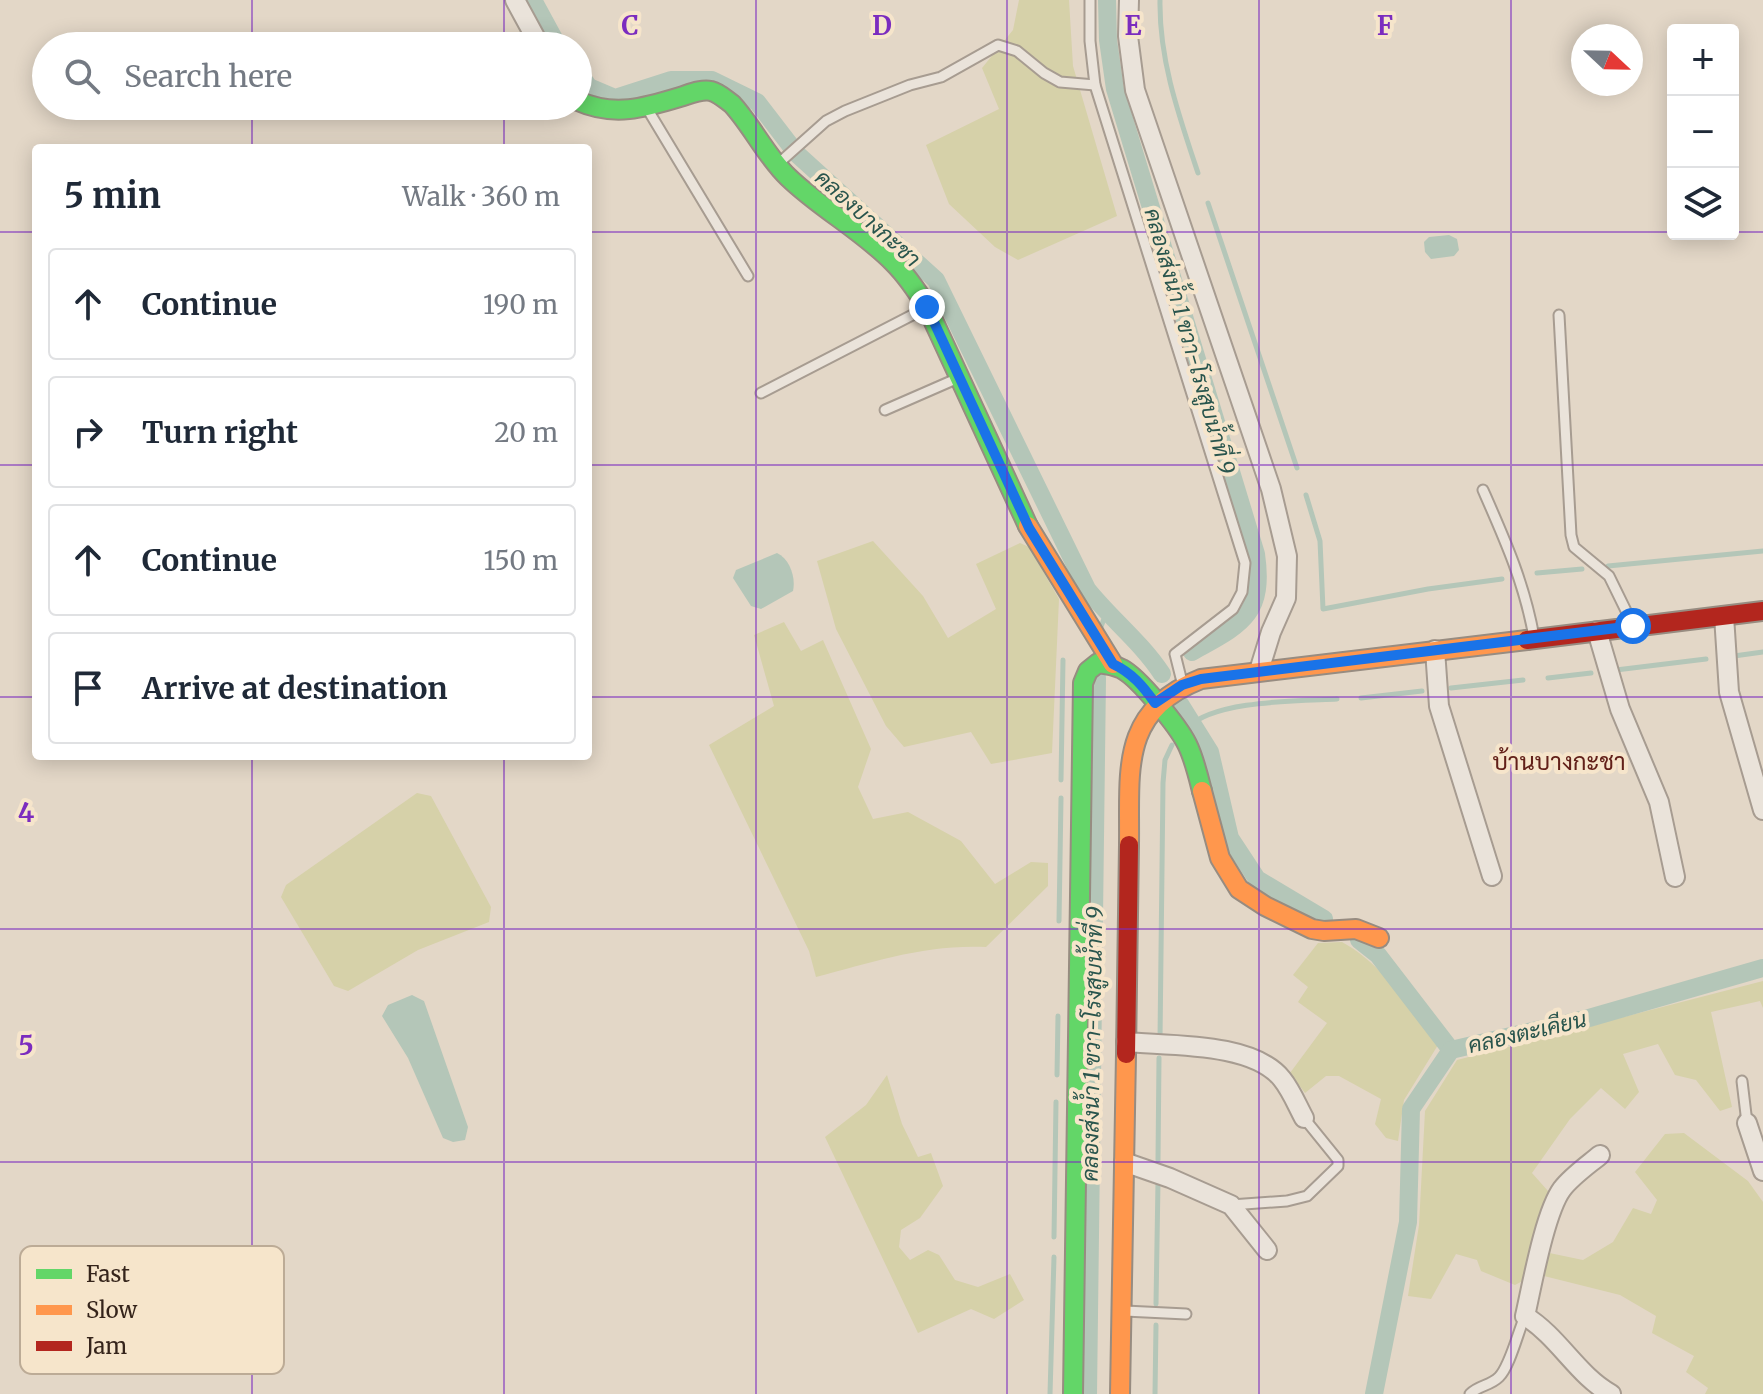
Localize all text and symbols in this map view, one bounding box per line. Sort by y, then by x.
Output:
text: C [621,9,639,42]
text: D [872,9,892,42]
text: E [1125,9,1142,42]
text: F [1377,9,1393,42]
north arrow [1571,24,1643,96]
map controls [1667,24,1739,240]
button: + [1667,24,1739,96]
search box [32,32,592,120]
icon: search [60,54,104,98]
text: Search here [124,57,292,95]
button: − [1667,96,1739,168]
water label: คลองบางกะชา [810,163,926,273]
button: layers [1667,168,1739,240]
text: 5 min [64,175,161,217]
text: Walk · 360 m [402,180,560,213]
water label: คลองส่งน้ำ 1 ขวา-โรงสูบน้ำที่ 9 [1137,203,1246,478]
icon: ahead [66,282,110,326]
text: Continue [142,285,277,323]
text: 190 m [483,288,558,321]
route end [909,289,945,325]
icon: right [66,410,110,454]
text: Turn right [142,413,298,451]
text: 20 m [494,416,558,449]
icon: ahead [66,538,110,582]
text: Continue [142,541,277,579]
text: 150 m [484,544,558,577]
route start [1615,608,1651,644]
icon: arrive [66,666,110,710]
text: Arrive at destination [142,669,448,707]
district label: บ้านบางกะชา [1492,746,1626,777]
text: 4 [18,796,35,829]
water label: คลองส่งน้ำ 1 ขวา-โรงสูบน้ำที่ 9 [1071,906,1110,1182]
water label: คลองตะเคียน [1465,1005,1589,1059]
text: 5 [18,1029,34,1062]
legend [20,1246,284,1374]
text: Fast [86,1260,130,1288]
text: Slow [86,1296,137,1324]
text: Jam [85,1332,127,1360]

